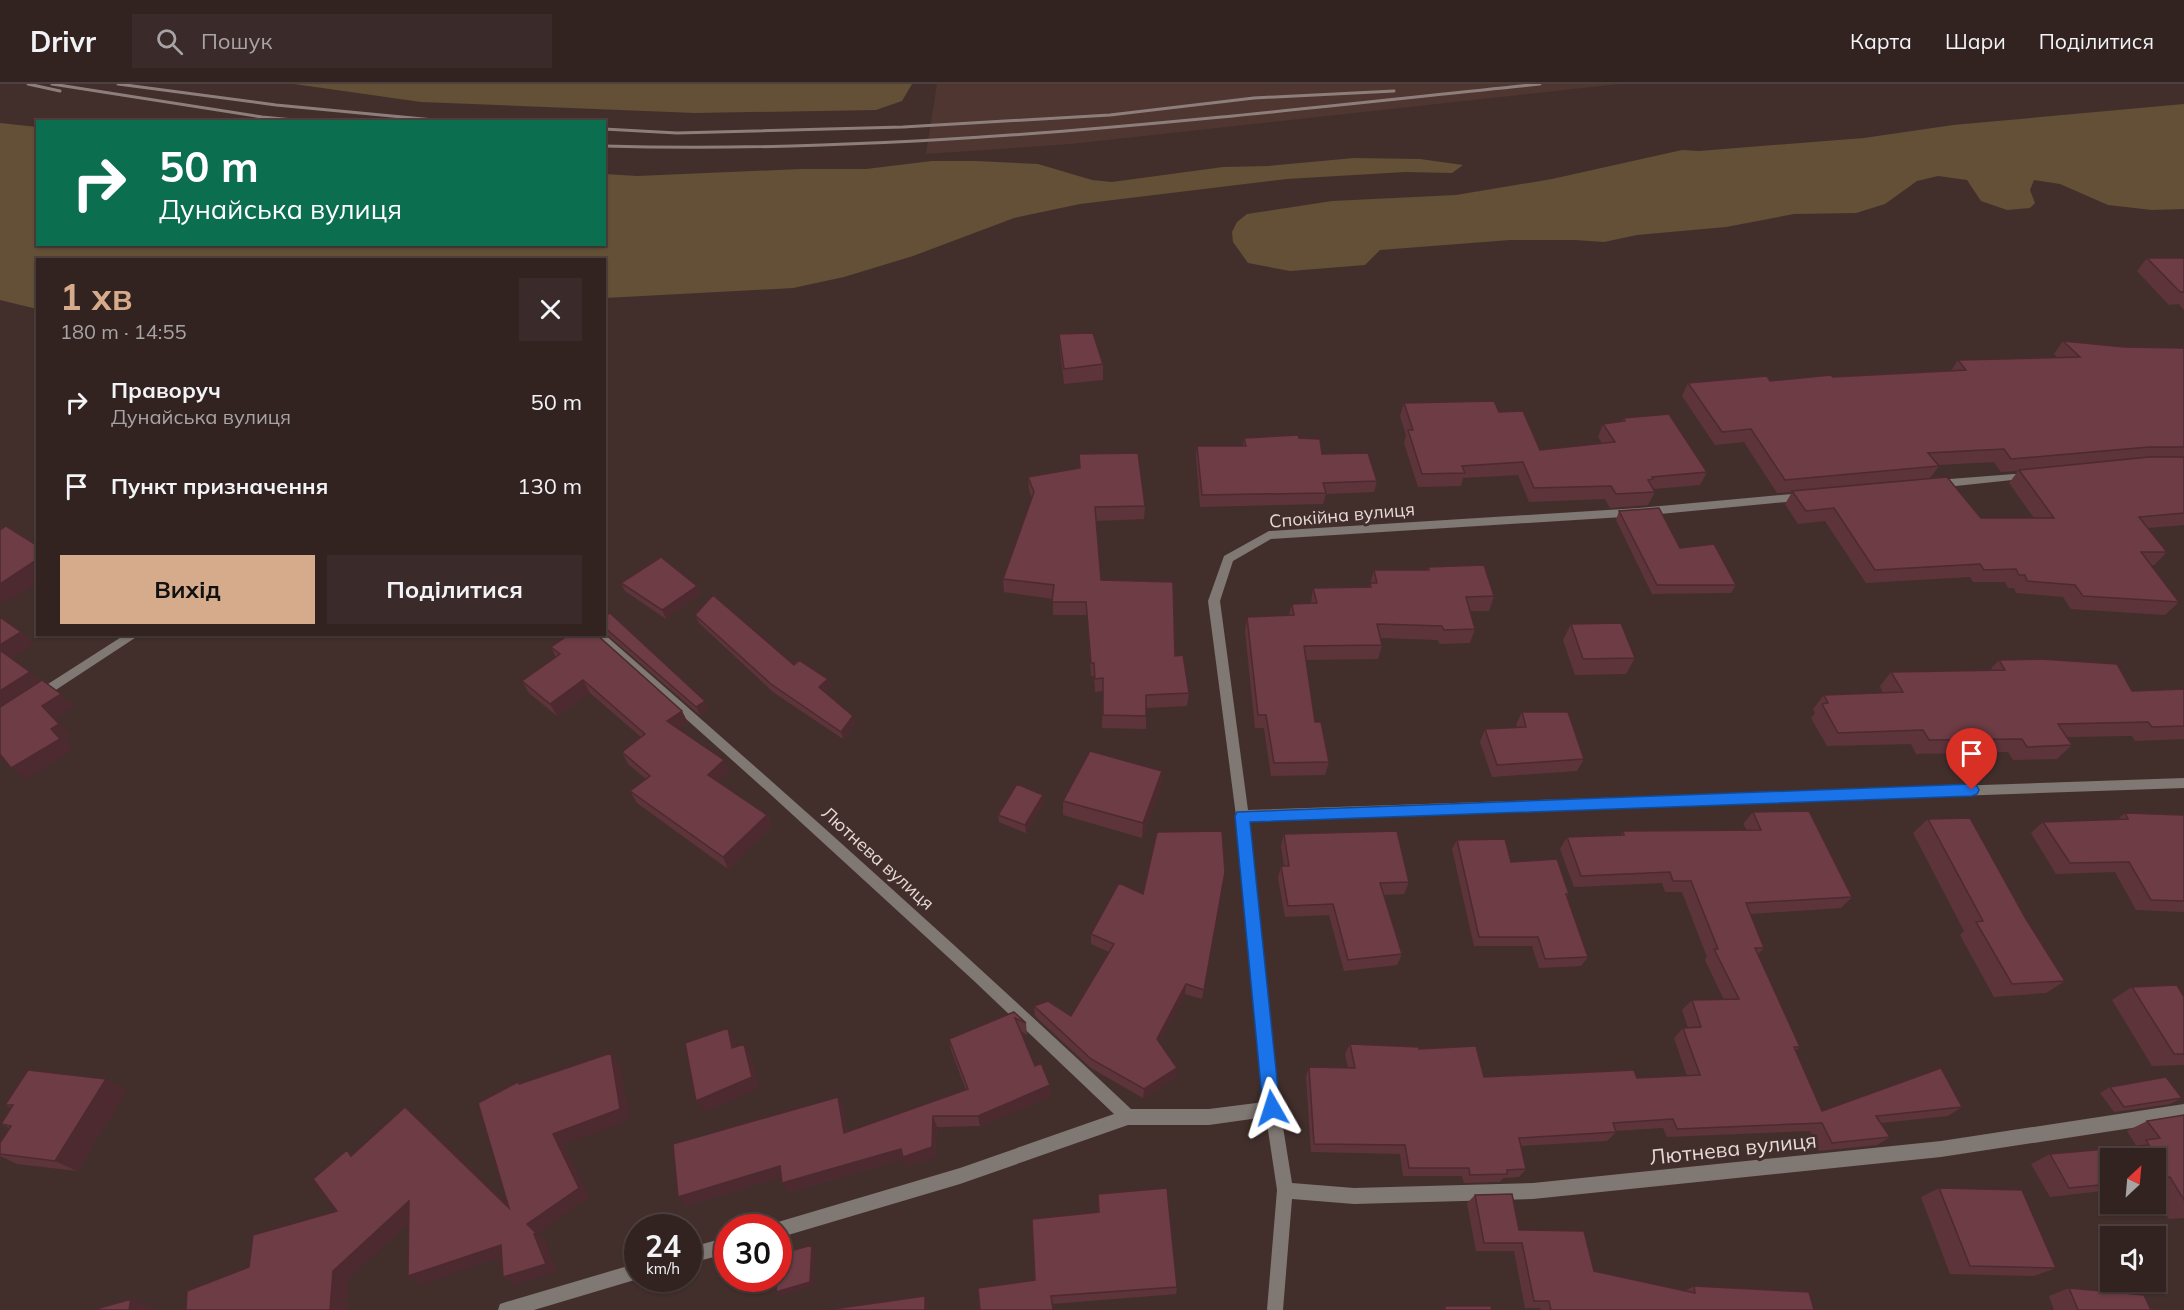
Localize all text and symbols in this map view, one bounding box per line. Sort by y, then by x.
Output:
search box [132,14,552,68]
text: Drivr [30,24,96,59]
icon: search [153,25,186,58]
text: Пошук [201,27,272,55]
text: Карта [1850,28,1912,54]
text: Шари [1945,28,2006,54]
text: Поділитися [2039,28,2154,54]
text: 50 m [159,140,259,193]
icon: right [60,144,138,222]
text: Дунайська вулиця [159,192,402,226]
text: 1 хв [60,274,133,319]
button: close [519,278,582,341]
text: 180 m · 14:55 [60,319,186,344]
text: Праворуч [111,376,221,404]
icon: right [60,386,93,419]
text: 50 m [531,388,582,416]
text: Дунайська вулиця [111,404,291,429]
icon: arrive [60,470,93,503]
text: Пункт призначення [111,472,328,500]
text: 130 m [517,472,582,500]
street label: Спокійна вулиця [1268,497,1416,533]
button: Вихід [60,555,315,624]
button: Поділитися [327,555,582,624]
pin [1946,728,1997,790]
icon: arrive [1955,737,1988,770]
street label: Лютнева вулиця [817,801,939,915]
position arrow [1240,1076,1304,1140]
street label: Лютнева вулиця [1648,1126,1818,1170]
north arrow [2100,1148,2166,1214]
map controls [2100,1148,2166,1292]
speed limit sign: 30 [714,1214,792,1292]
button: sound [2100,1226,2166,1292]
text: 24 [645,1227,681,1265]
text: km/h [646,1259,680,1278]

